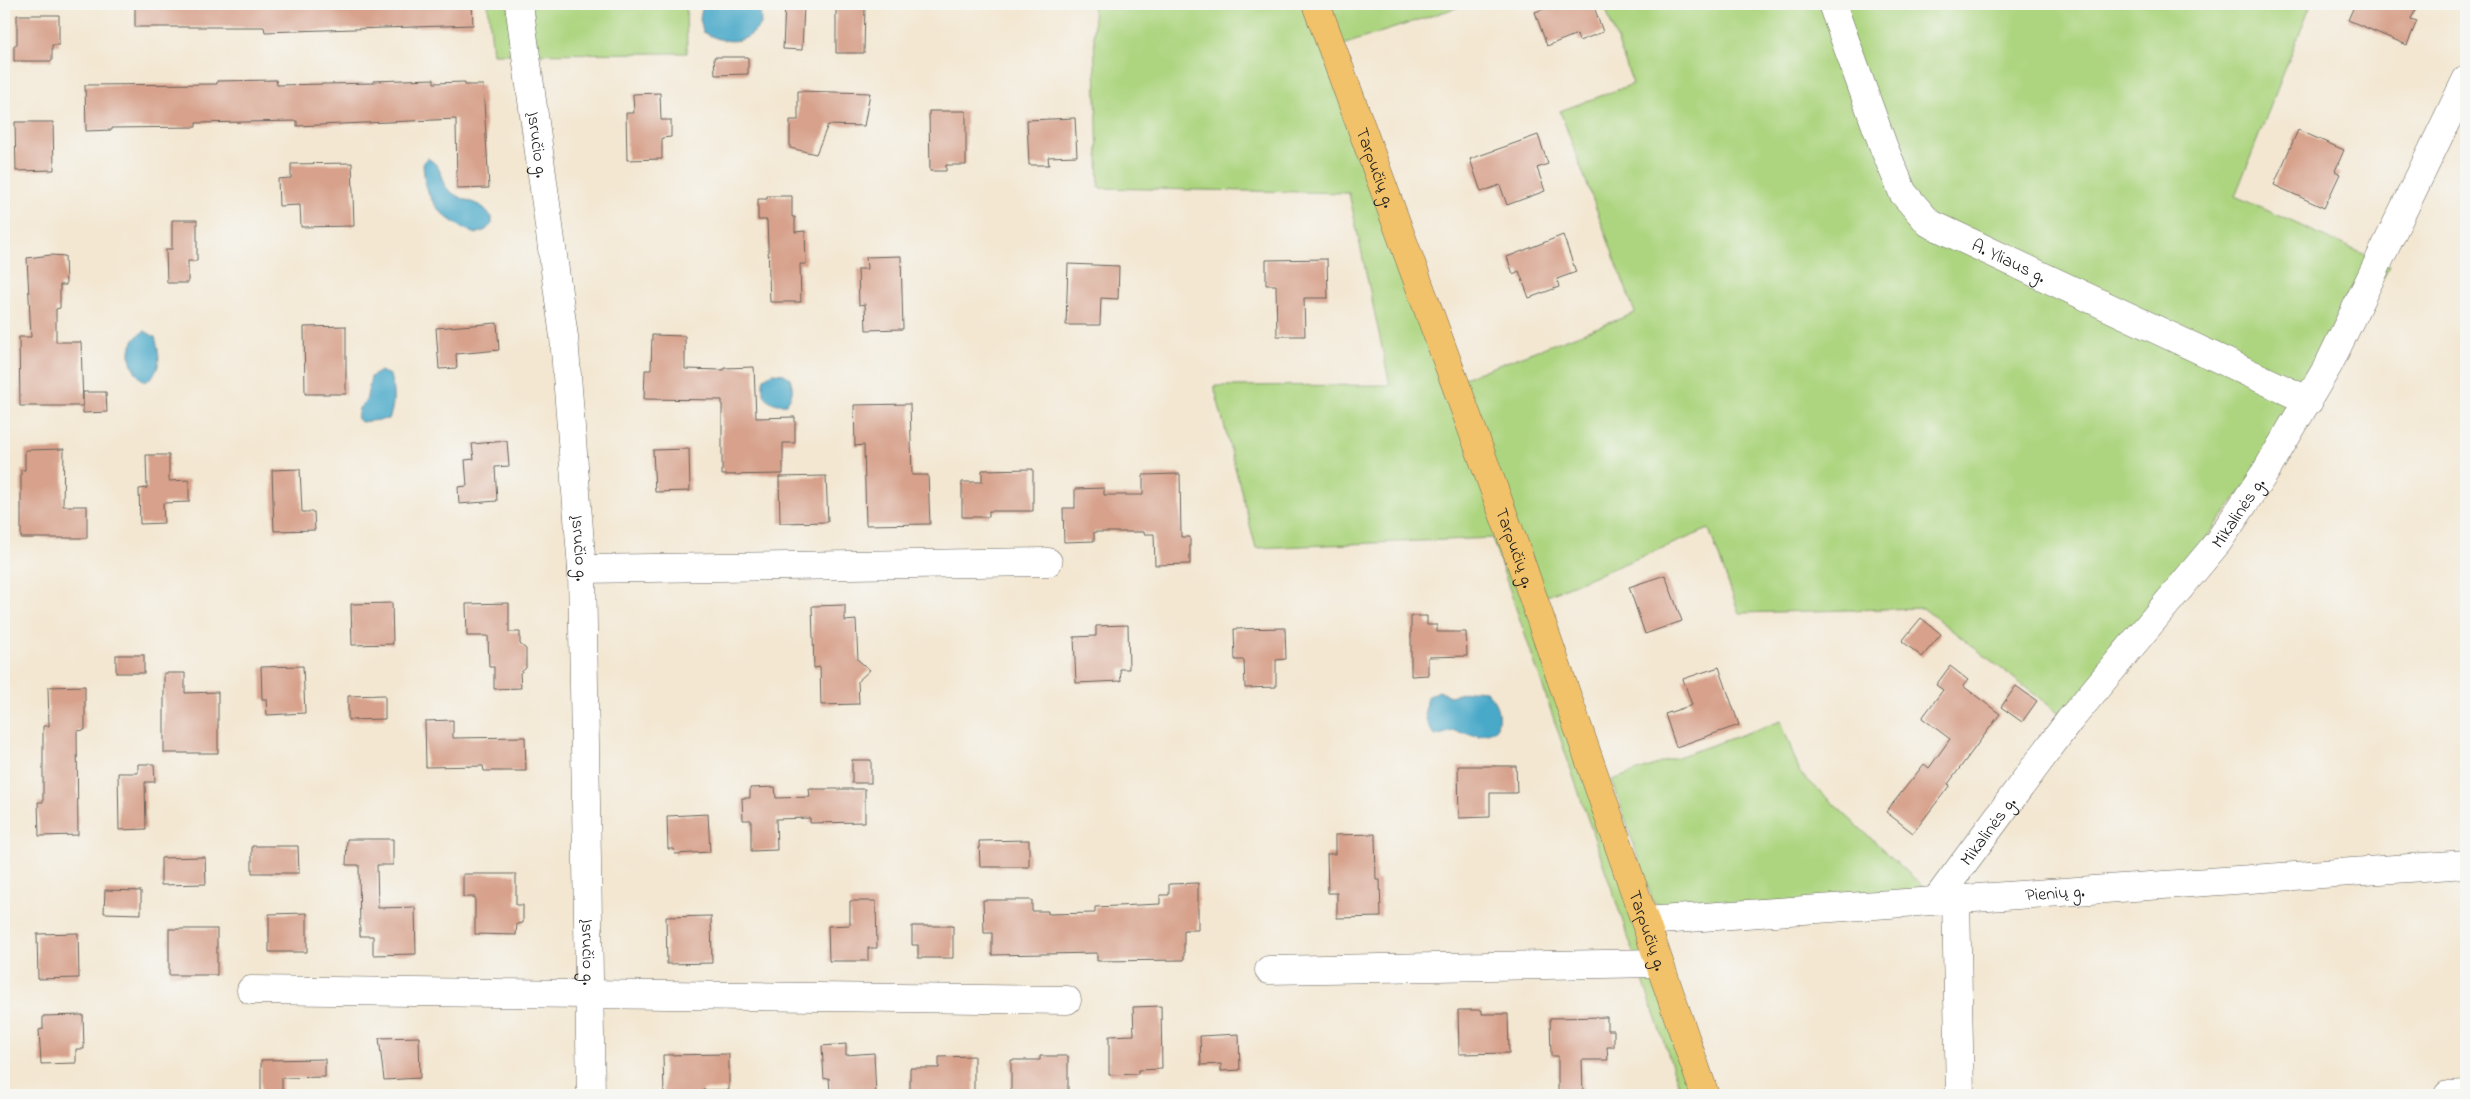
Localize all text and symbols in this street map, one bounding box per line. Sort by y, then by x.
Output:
street label: Įsručio g. [519,110,553,180]
street label: Tarpučių g. [1347,124,1401,212]
street label: A. Yliaus g. [1967,234,2050,291]
street label: Mikalinės g. [2206,473,2273,554]
street label: Tarpučių g. [1487,505,1540,592]
street label: Įsručio g. [563,515,593,582]
street label: Mikalinės g. [1955,792,2024,872]
street label: Pienių g. [2025,879,2086,910]
street label: Tarpučių g. [1620,887,1672,975]
street label: Įsručio g. [573,919,600,986]

